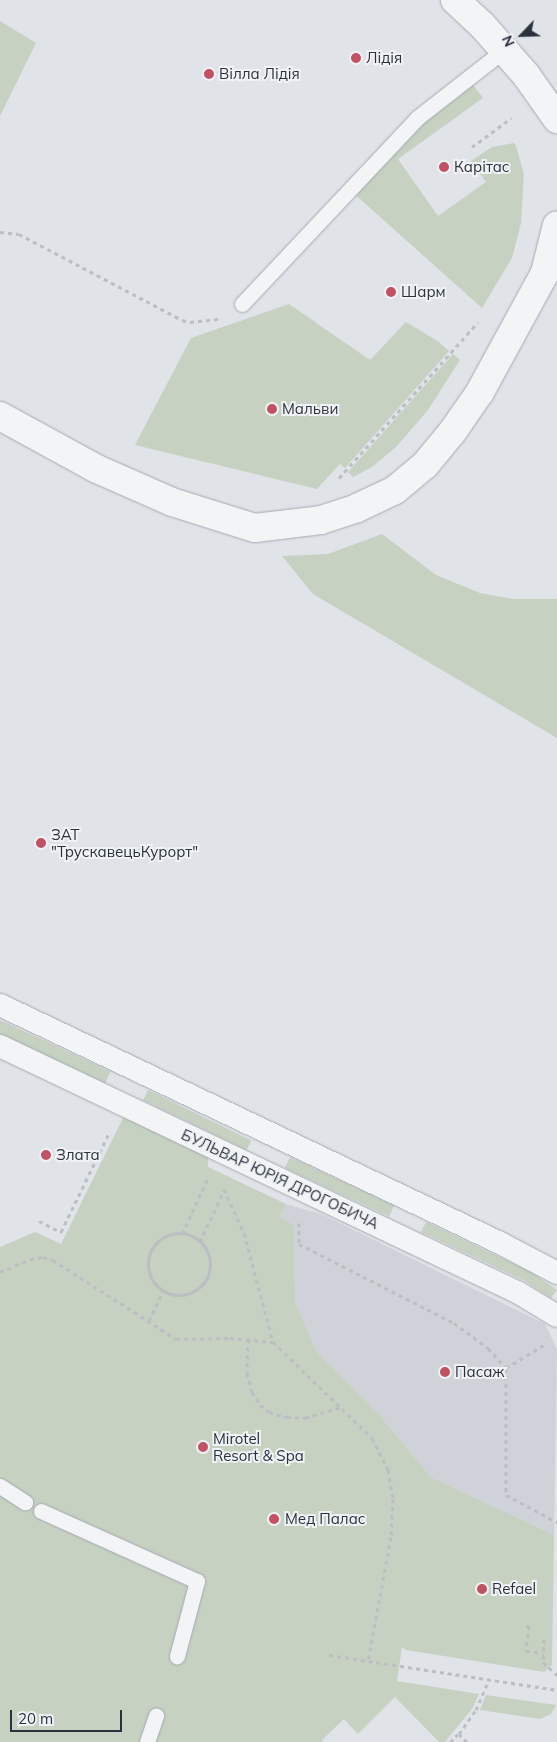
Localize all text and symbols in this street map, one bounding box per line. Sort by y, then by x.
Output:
north arrow [497,10,547,60]
text: N [498,33,519,50]
place label: Лідія [366,49,402,67]
marker: Лідія [350,52,362,64]
place label: Вілла Лідія [219,65,300,83]
marker: Вілла Лідія [203,68,215,80]
place label: Карітас [454,158,509,176]
marker: Карітас [438,161,450,173]
place label: Шарм [401,283,446,301]
marker: Шарм [385,286,397,298]
place label: Мальви [282,400,338,418]
marker: Мальви [266,403,278,415]
place label: ЗАТ "ТрускавецьКурорт" [51,825,198,860]
marker: ЗАТ "ТрускавецьКурорт" [35,837,47,849]
street label: БУЛЬВАР ЮРІЯ ДРОГОБИЧА [178,1125,382,1233]
place label: Злата [56,1146,100,1164]
marker: Злата [40,1149,52,1161]
place label: Пасаж [455,1363,504,1381]
marker: Пасаж [439,1366,451,1378]
place label: Mirotel Resort & Spa [213,1429,304,1464]
marker: Mirotel Resort & Spa [197,1441,209,1453]
place label: Мед Палас [285,1510,365,1528]
marker: Мед Палас [267,1512,281,1526]
place label: Refael [492,1580,536,1598]
marker: Refael [476,1583,488,1595]
scale bar [12,1700,125,1732]
text: 20 m [18,1709,53,1728]

